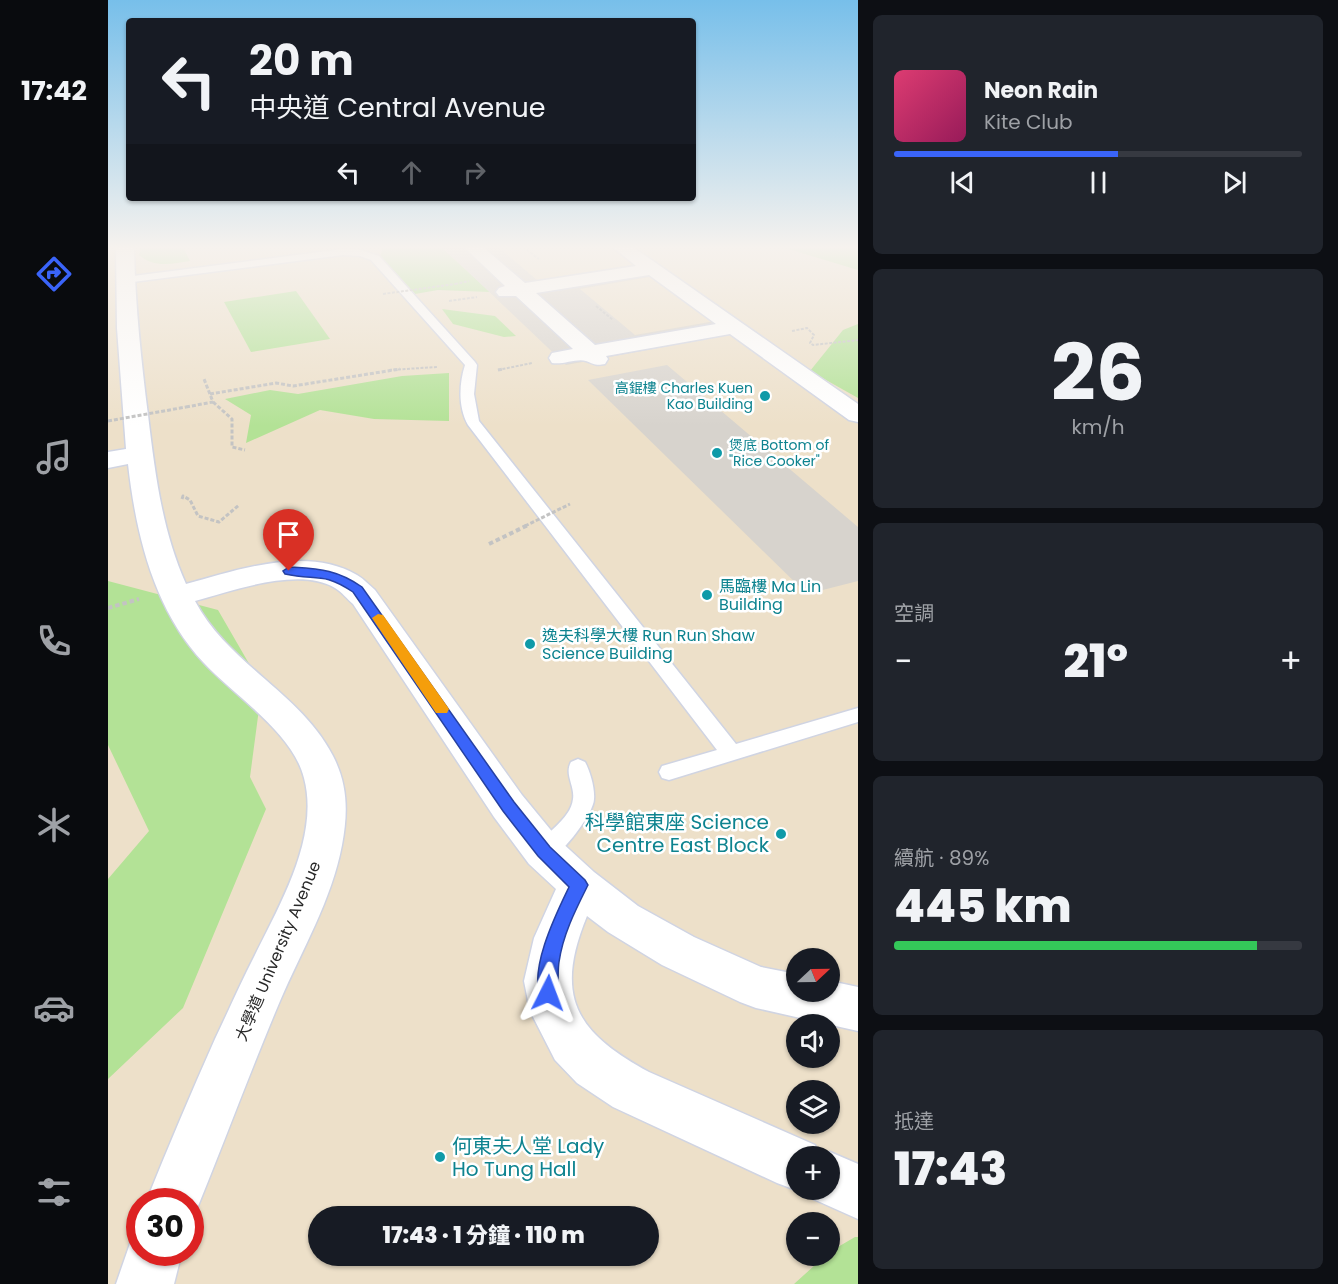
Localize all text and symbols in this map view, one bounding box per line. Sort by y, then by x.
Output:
text: 20 m [249,31,354,90]
icon: left [150,42,228,120]
text: 17:42 [21,72,87,109]
text: Neon Rain [984,75,1098,106]
text: 中央道 Central Avenue [249,89,545,126]
text: Kite Club [984,108,1073,136]
icon: left [332,156,365,189]
icon: ahead [395,156,428,189]
icon: right [458,156,491,189]
icon: previous [946,166,979,199]
icon: pause [1082,166,1115,199]
icon: next [1218,166,1251,199]
icon: directions [33,253,75,295]
text: 26 [1051,318,1145,427]
place label: 高錕樓 Charles Kuen Kao Building [615,378,753,414]
marker: 高錕樓 Charles Kuen Kao Building [758,389,772,403]
text: km/h [1071,413,1125,441]
place label: 煲底 Bottom of "Rice Cooker" [729,435,830,471]
icon: music [33,436,75,478]
marker: 煲底 Bottom of "Rice Cooker" [710,446,724,460]
pin [263,509,314,571]
icon: arrive [272,518,305,551]
place label: 馬臨樓 Ma Lin Building [719,575,821,616]
marker: 馬臨樓 Ma Lin Building [700,588,714,602]
text: 空調 [894,599,934,627]
icon: phone [33,620,75,662]
place label: 逸夫科學大樓 Run Run Shaw Science Building [542,624,755,665]
text: 21° [1064,630,1128,693]
marker: 逸夫科學大樓 Run Run Shaw Science Building [523,637,537,651]
text: − [894,638,912,685]
text: + [1279,638,1302,685]
icon: climate [33,804,75,846]
place label: 科學館東座 Science Centre East Block [585,808,770,859]
marker: 科學館東座 Science Centre East Block [774,827,788,841]
text: 續航 · 89% [894,844,989,872]
street label: 大學道 University Avenue [230,857,326,1045]
text: 445 km [894,875,1071,938]
north arrow [786,948,840,1002]
map controls [786,948,840,1266]
position arrow [516,961,580,1025]
icon: car [33,987,75,1029]
button: sound [786,1014,840,1068]
button: layers [786,1080,840,1134]
text: 抵達 [894,1107,934,1135]
place label: 何東夫人堂 Lady Ho Tung Hall [452,1132,604,1183]
text: 17:43 [894,1138,1007,1201]
button: + [786,1146,840,1200]
marker: 何東夫人堂 Lady Ho Tung Hall [433,1150,447,1164]
icon: filters [33,1171,75,1213]
speed limit sign: 30 [126,1188,204,1266]
button: − [786,1212,840,1266]
text: 17:43 · 1 分鐘 · 110 m [382,1220,585,1251]

